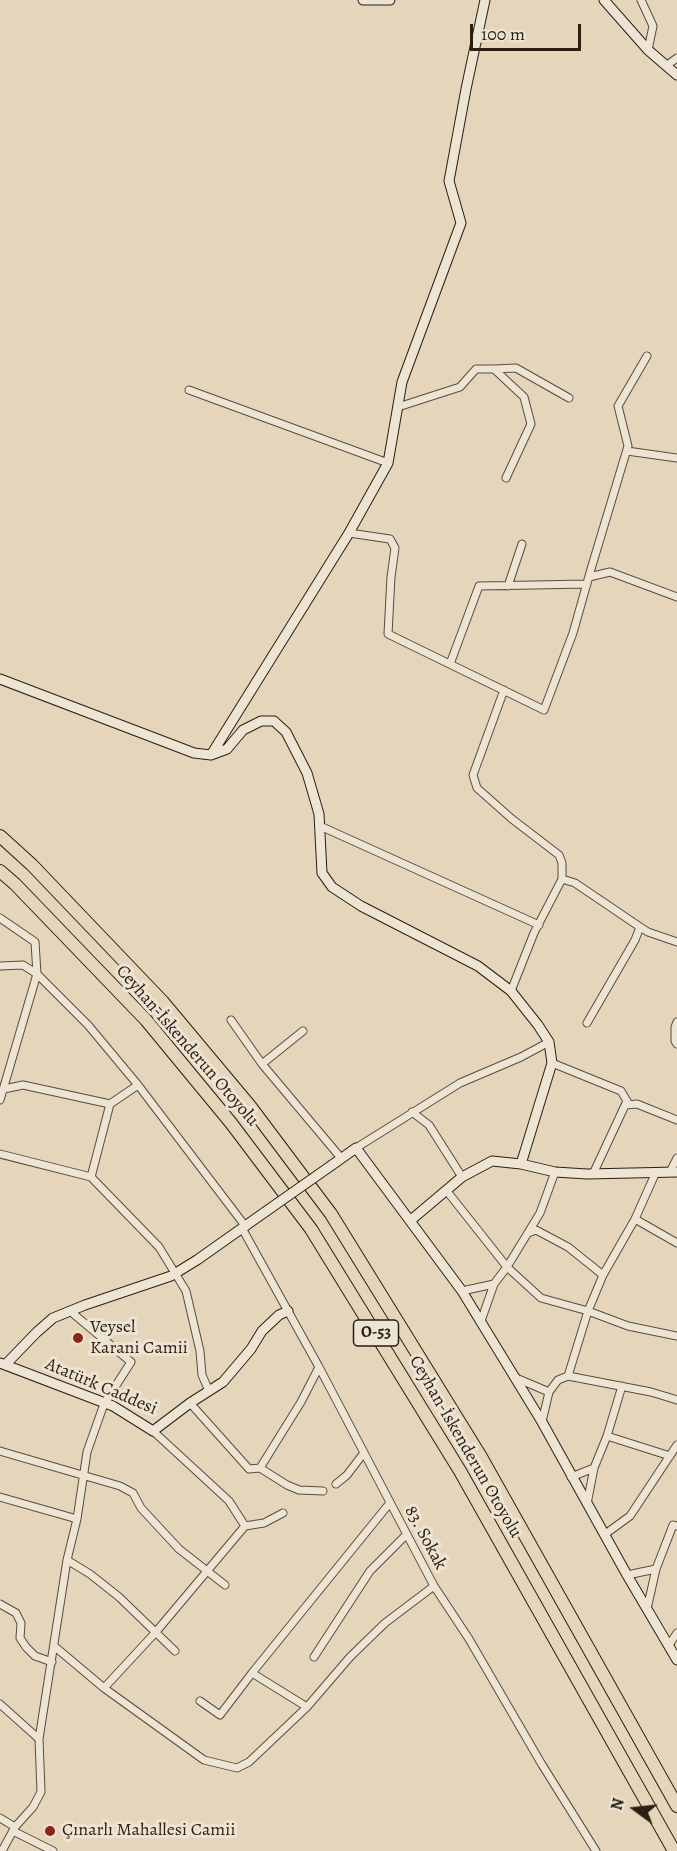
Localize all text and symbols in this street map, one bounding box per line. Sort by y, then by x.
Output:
scale bar [473,12,584,50]
text: 100 m [481,22,525,46]
street label: Ceyhan-İskenderun Otoyolu [111,961,263,1131]
place label: Veysel Karani Camii [90,1317,188,1360]
road number: O-53 [354,1320,398,1346]
marker: Veysel Karani Camii [71,1331,85,1345]
street label: Ceyhan-İskenderun Otoyolu [404,1352,526,1542]
street label: Atatürk Caddesi [42,1354,160,1420]
street label: 83. Sokak [399,1502,451,1574]
north arrow [605,1779,665,1839]
text: N [605,1796,630,1813]
place label: Çınarlı Mahallesi Camii [62,1820,235,1842]
marker: Çınarlı Mahallesi Camii [43,1824,57,1838]

